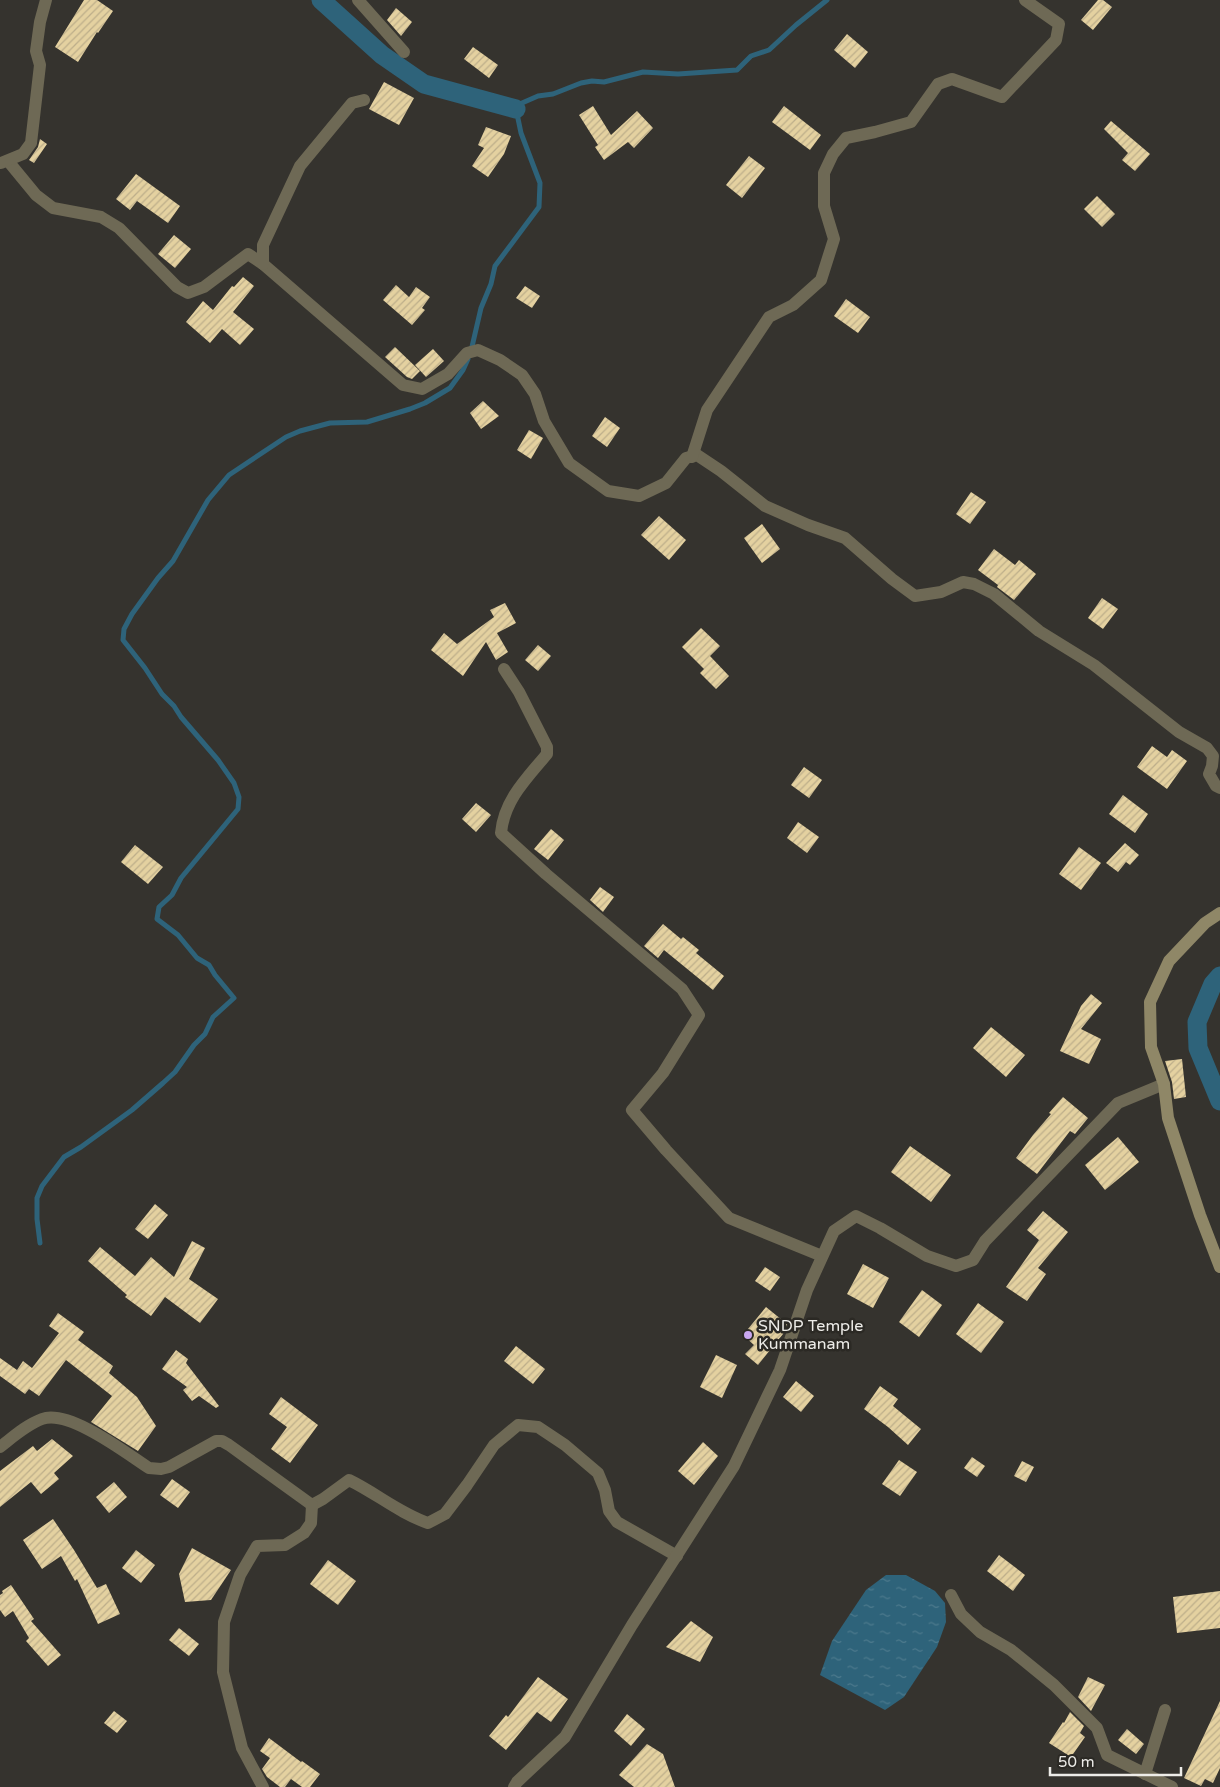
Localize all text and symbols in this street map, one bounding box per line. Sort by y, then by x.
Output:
place label: SNDP Temple Kummanam [758,1316,863,1354]
marker: SNDP Temple Kummanam [742,1329,754,1341]
scale bar [1050,1744,1181,1776]
text: 50 m [1058,1753,1095,1771]

